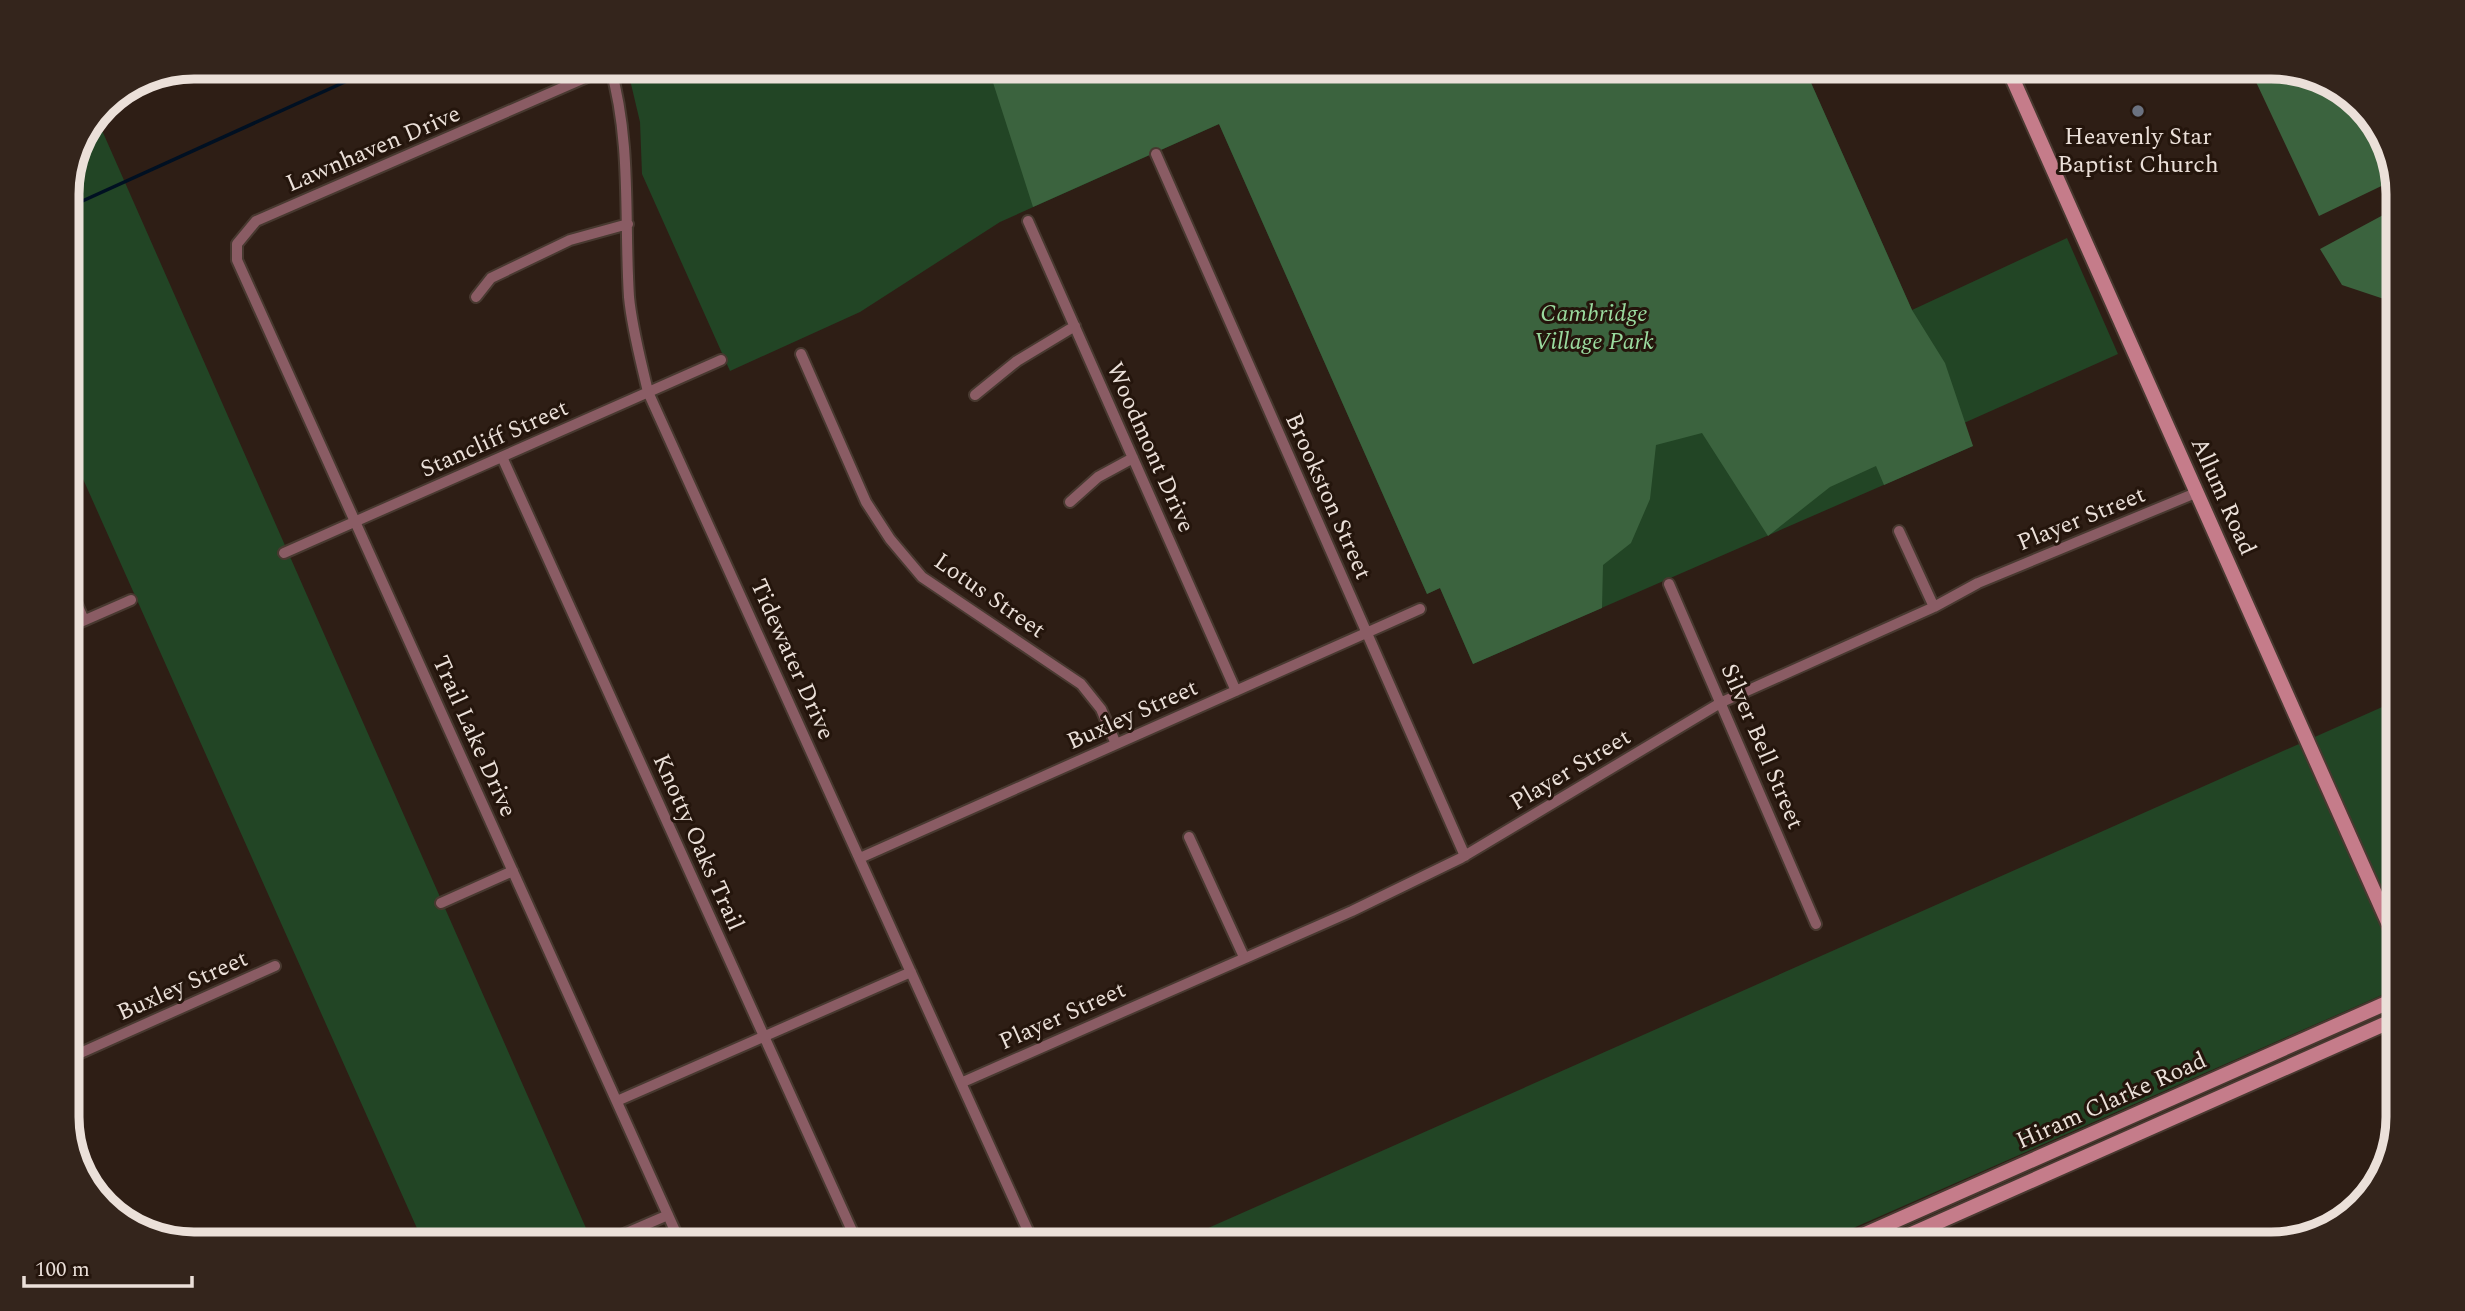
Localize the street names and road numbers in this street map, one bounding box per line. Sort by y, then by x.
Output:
street label: Lawnhaven Drive [281,96,466,202]
street label: Woodmont Drive [1096,356,1204,539]
street label: Stancliff Street [415,390,574,488]
street label: Brookston Street [1275,407,1381,585]
street label: Allum Road [2181,431,2265,561]
street label: Player Street [2012,477,2151,561]
street label: Lotus Street [926,544,1053,648]
street label: Tidewater Drive [740,573,844,746]
street label: Trail Lake Drive [422,650,526,823]
street label: Silver Bell Street [1711,658,1813,835]
street label: Buxley Street [1061,670,1204,760]
street label: Player Street [1503,720,1638,820]
street label: Knotty Oaks Trail [643,748,753,937]
street label: Buxley Street [111,941,254,1031]
street label: Player Street [993,972,1132,1060]
street label: Hiram Clarke Road [2010,1043,2213,1159]

